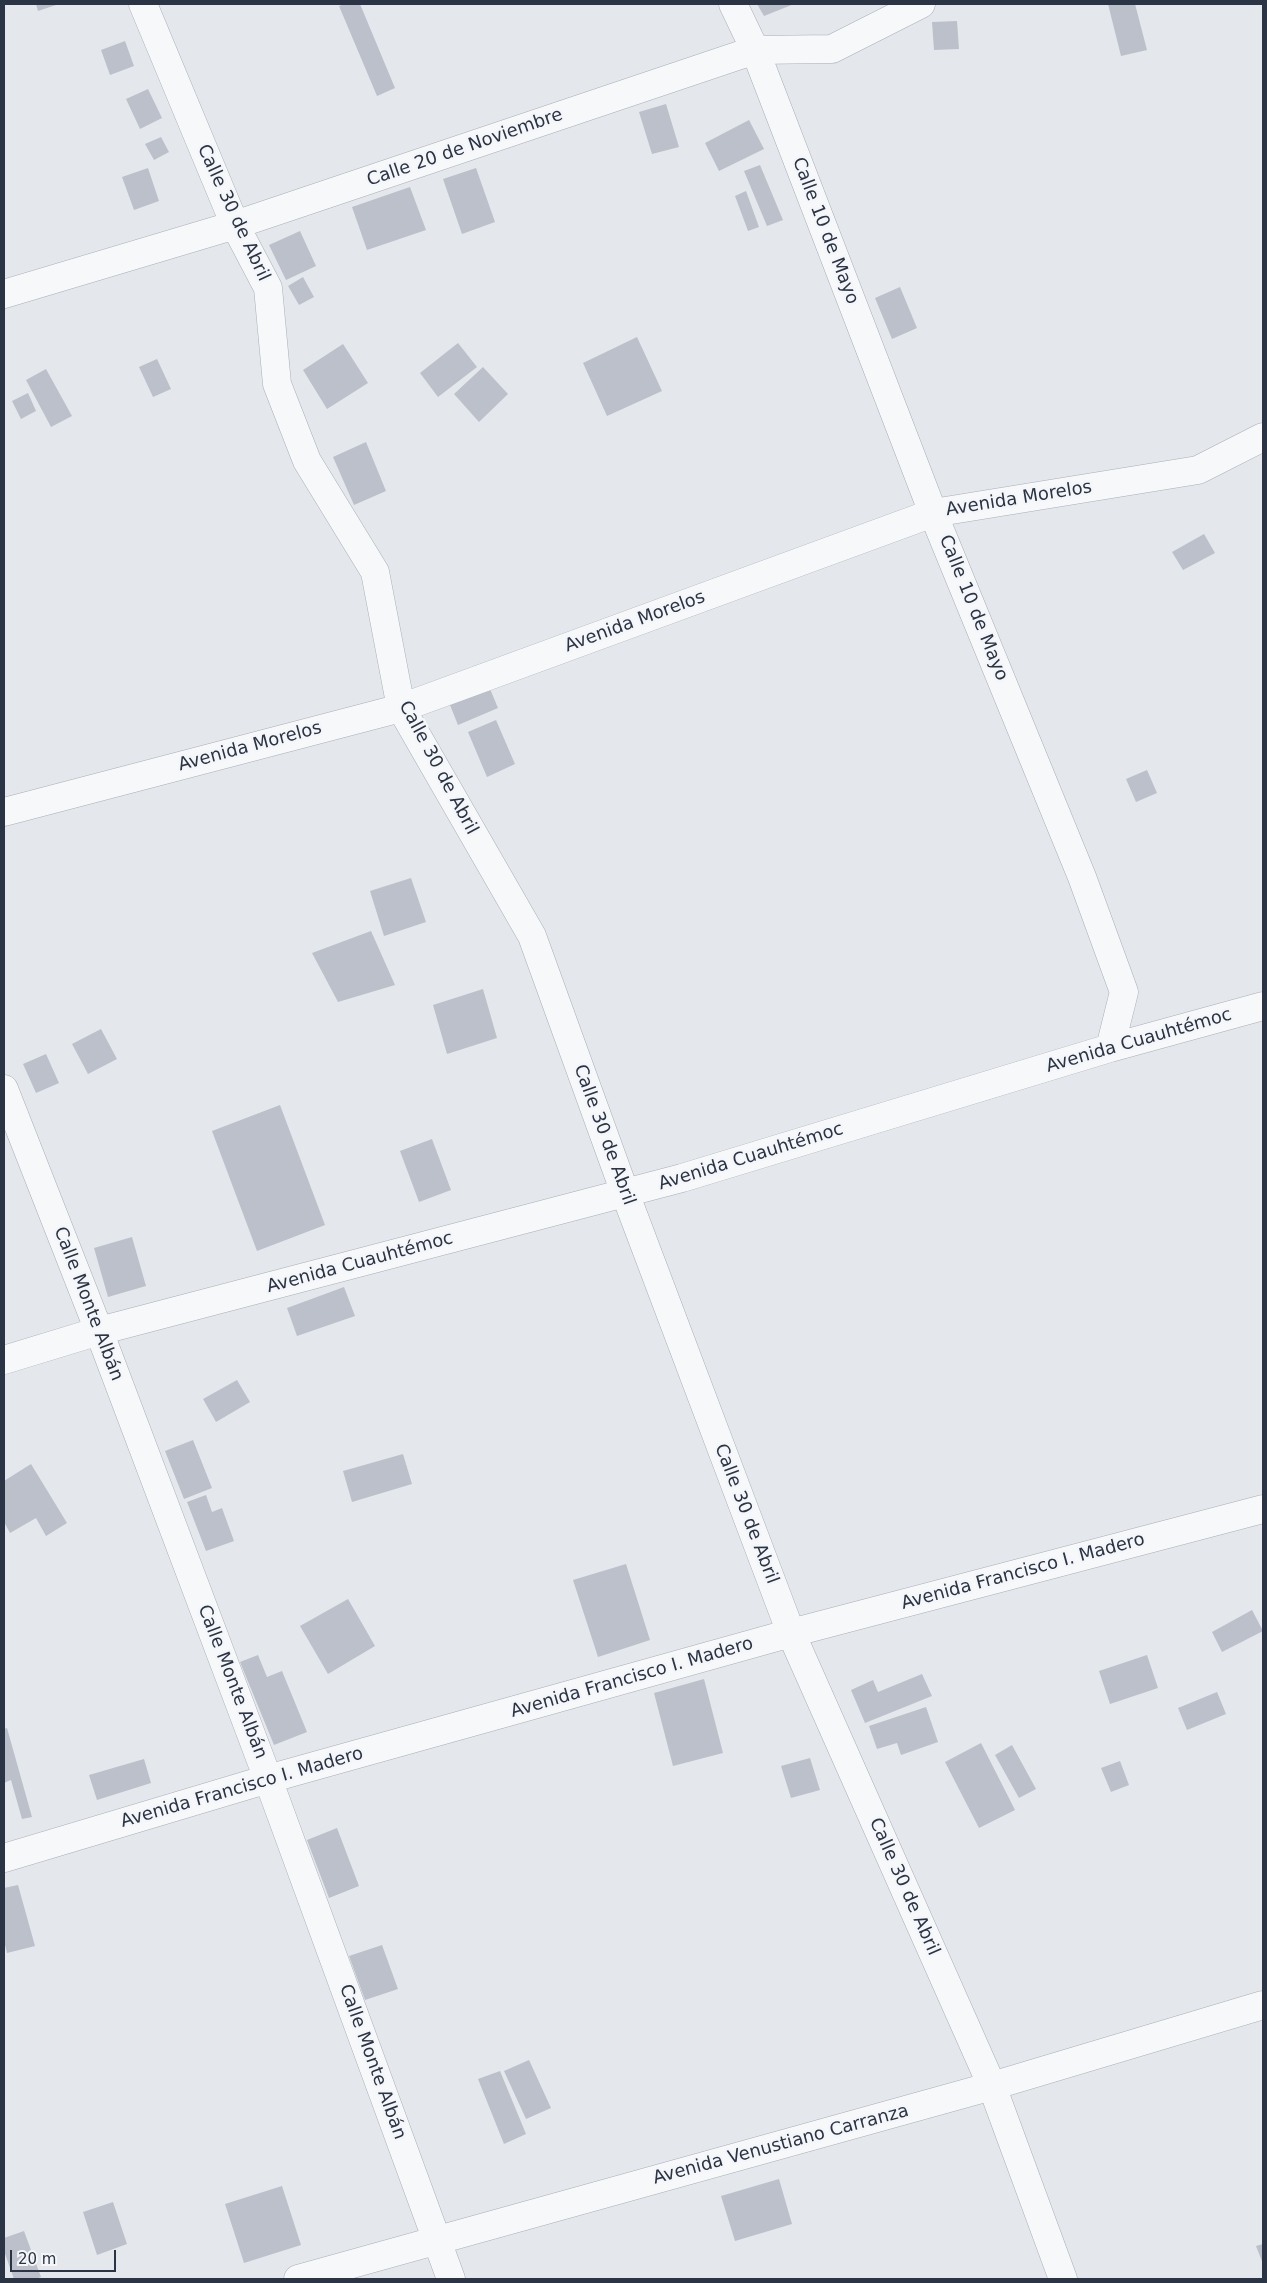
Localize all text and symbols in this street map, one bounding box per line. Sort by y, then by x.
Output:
street label: Calle 20 de Noviembre [364,104,566,192]
street label: Calle 30 de Abril [192,141,274,285]
street label: Calle 10 de Mayo [787,155,863,307]
street label: Avenida Morelos [944,477,1094,521]
street label: Calle 10 de Mayo [934,532,1012,684]
street label: Avenida Morelos [562,587,708,657]
street label: Calle 30 de Abril [394,697,482,839]
street label: Avenida Morelos [176,717,324,777]
street label: Avenida Cuauhtémoc [1044,1004,1234,1078]
street label: Calle 30 de Abril [568,1062,640,1208]
street label: Avenida Cuauhtémoc [656,1119,846,1195]
street label: Calle Monte Albán [49,1224,127,1384]
street label: Avenida Cuauhtémoc [264,1228,456,1298]
street label: Calle 30 de Abril [709,1441,783,1587]
street label: Avenida Francisco I. Madero [899,1529,1147,1615]
street label: Calle Monte Albán [193,1602,271,1762]
street label: Avenida Francisco I. Madero [508,1633,756,1723]
street label: Avenida Francisco I. Madero [118,1743,366,1833]
street label: Calle 30 de Abril [864,1815,944,1959]
street label: Calle Monte Albán [334,1982,410,2142]
street label: Avenida Venustiano Carranza [651,2100,911,2190]
scale bar [12,2240,119,2272]
text: 20 m [18,2250,56,2268]

